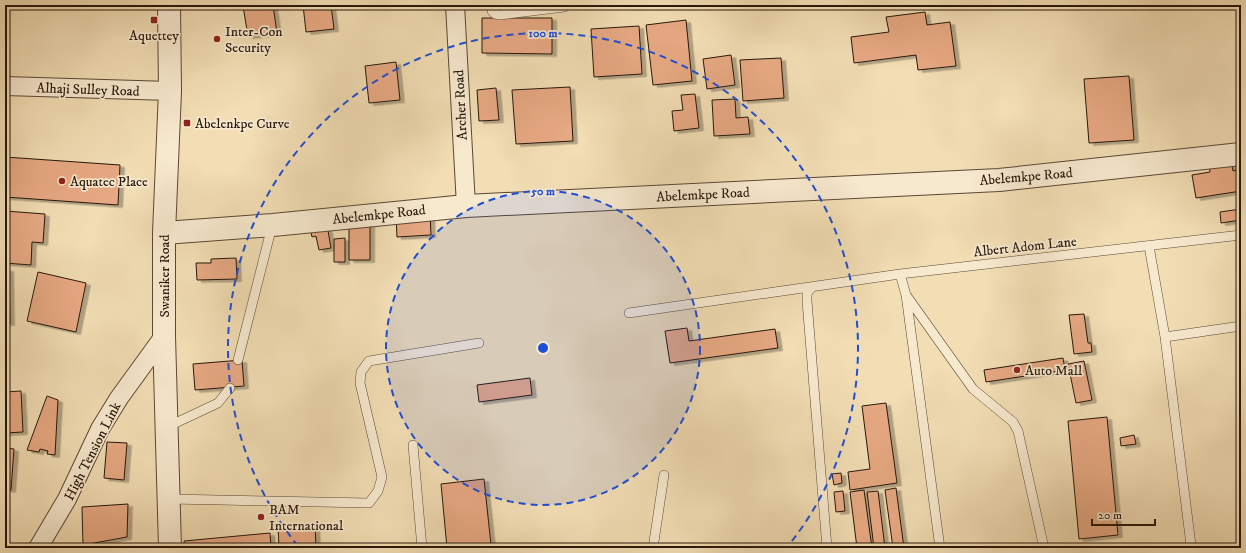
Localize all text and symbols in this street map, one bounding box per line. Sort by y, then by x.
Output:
marker: Aquettey [149,15,159,25]
place label: Inter-Con Security [225,23,283,57]
text: 100 m [529,26,557,41]
place label: Aquettey [129,27,179,45]
marker: Inter-Con Security [212,34,222,44]
street label: Archer Road [450,69,472,141]
street label: Alhaji Sulley Road [36,79,140,101]
place label: Abelenkpe Curve [195,115,290,133]
marker: Abelenkpe Curve [182,118,192,128]
street label: Abelemkpe Road [979,164,1073,190]
place label: Aquatec Place [70,173,148,191]
marker: Aquatec Place [57,176,67,186]
text: 50 m [530,184,555,199]
street label: Abelemkpe Road [656,184,750,206]
street label: Abelemkpe Road [332,201,427,229]
street label: Albert Adom Lane [973,233,1078,261]
street label: Swaniker Road [156,235,174,317]
centre of rings [536,341,550,355]
place label: Auto Mall [1025,362,1083,380]
marker: Auto Mall [1012,365,1022,375]
street label: High Tension Link [60,399,125,504]
place label: BAM International [269,501,344,535]
scale bar [1092,501,1155,527]
text: 20 m [1098,508,1122,523]
marker: BAM International [256,512,266,522]

